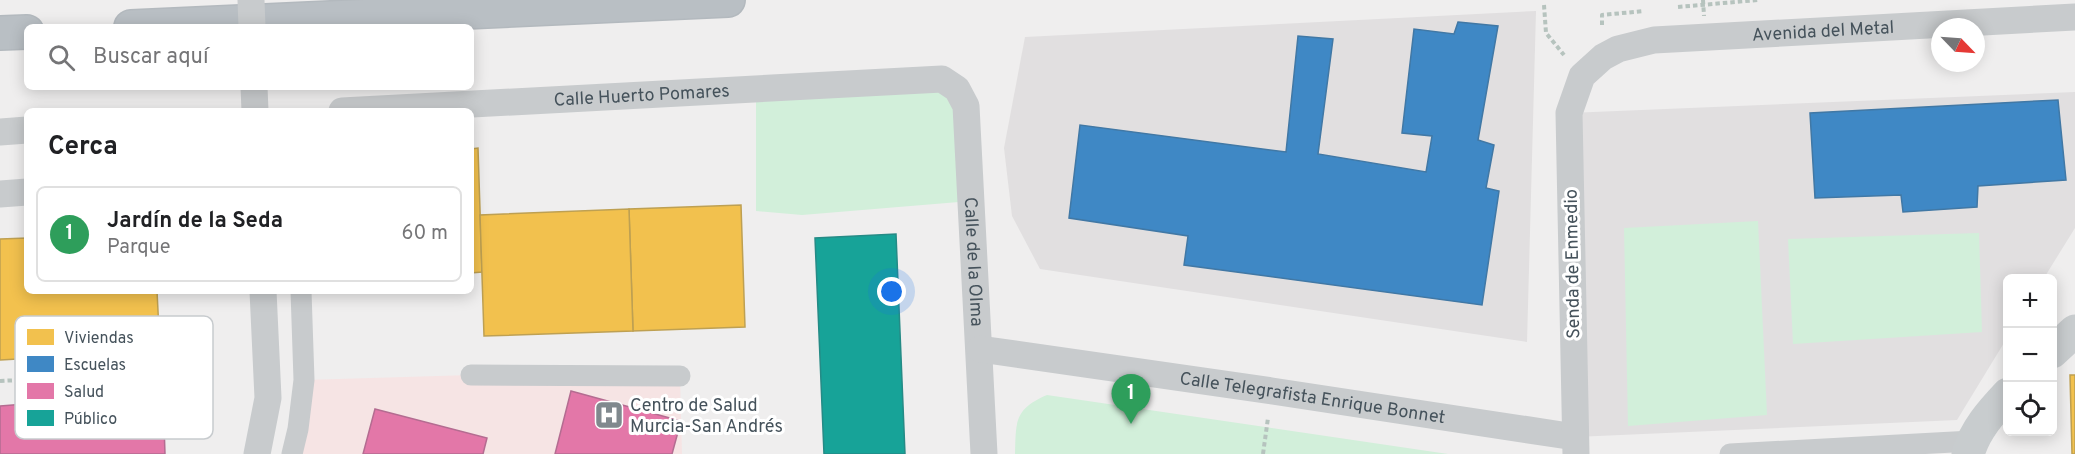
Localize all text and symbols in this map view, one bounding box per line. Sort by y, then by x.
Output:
street label: Avenida del Metal [1751,17,1895,48]
north arrow [1931,18,1985,72]
search box [24,24,474,90]
icon: search [45,41,78,74]
text: Buscar aquí [93,44,209,71]
street label: Calle Huerto Pomares [553,80,730,113]
text: Cerca [48,131,118,164]
street label: Senda de Enmedio [1561,189,1586,339]
street label: Calle de la Olma [958,196,987,327]
text: Jardín de la Seda [107,208,283,235]
text: 1 [66,221,74,247]
text: 60 m [402,221,448,247]
text: Parque [107,235,170,261]
map controls [2003,274,2057,436]
button: + [2003,274,2057,328]
your location [877,277,906,306]
legend [15,316,213,439]
button: − [2003,328,2057,382]
text: Viviendas [64,329,134,349]
text: Escuelas [64,356,126,376]
street label: Calle Telegrafista Enrique Bonnet [1178,368,1447,430]
pin: 1 [1112,374,1150,424]
button: locate [2003,382,2057,436]
text: Salud [64,383,104,403]
place label: Centro de Salud Murcia-San Andrés [630,395,783,439]
hospital icon: Centro de Salud Murcia-San Andrés [593,399,625,431]
text: Público [64,410,117,430]

